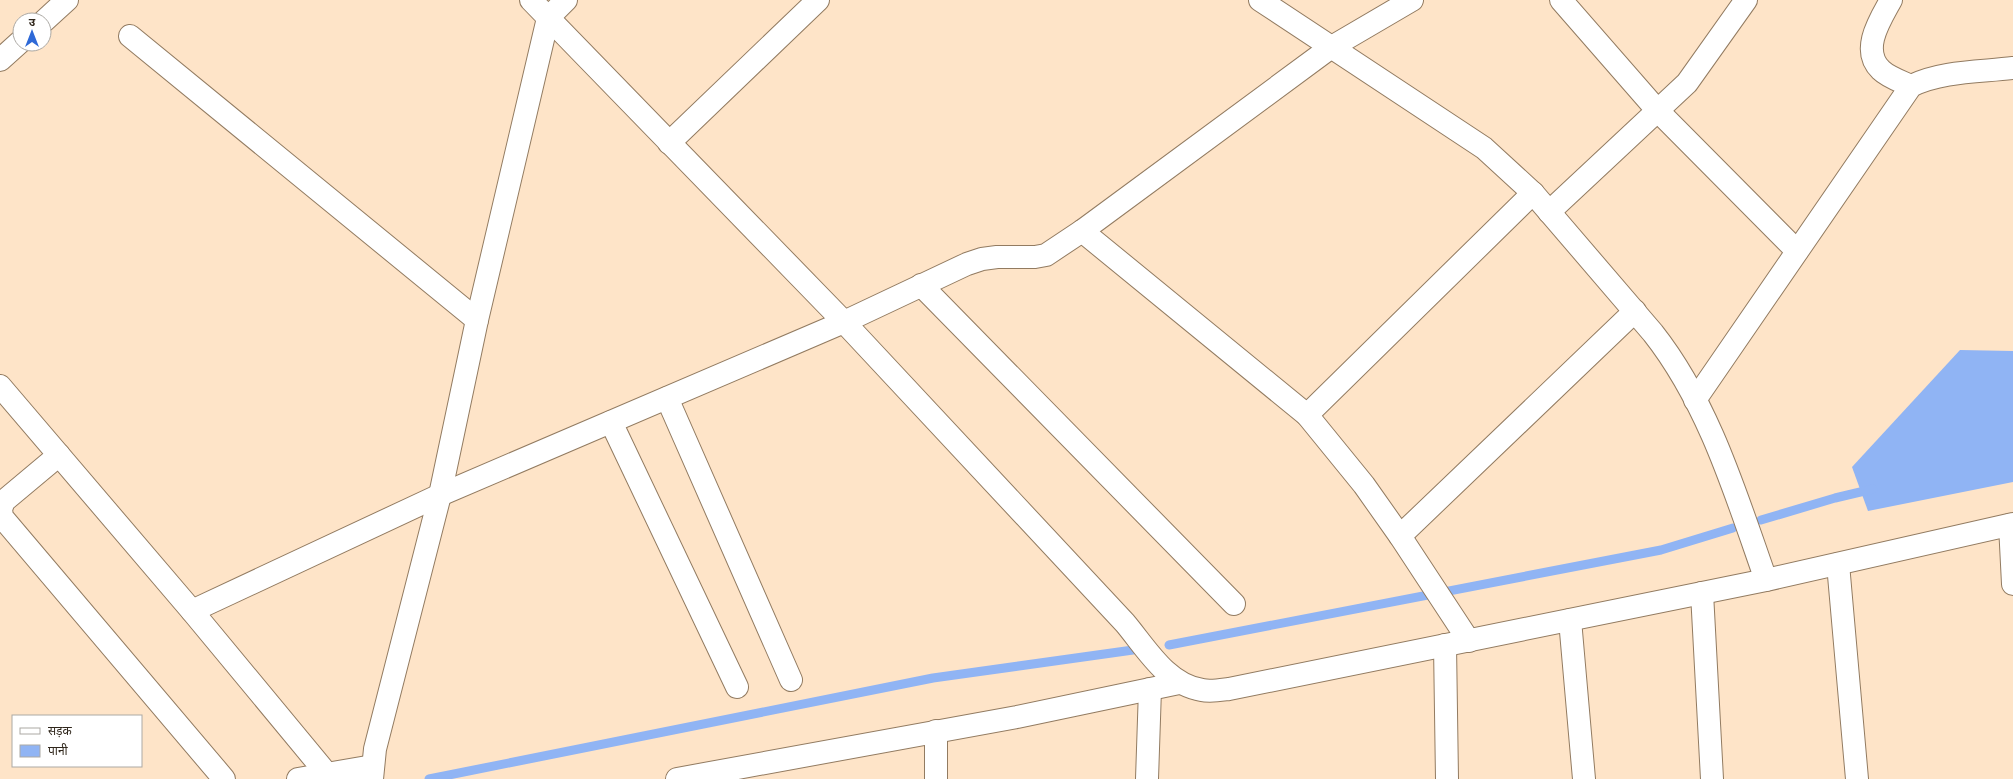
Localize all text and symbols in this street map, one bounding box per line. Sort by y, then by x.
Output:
north arrow [12,12,52,52]
text: उ [29,15,36,28]
legend [12,715,142,767]
text: सड़क [48,723,73,738]
text: पानी [48,743,69,757]

